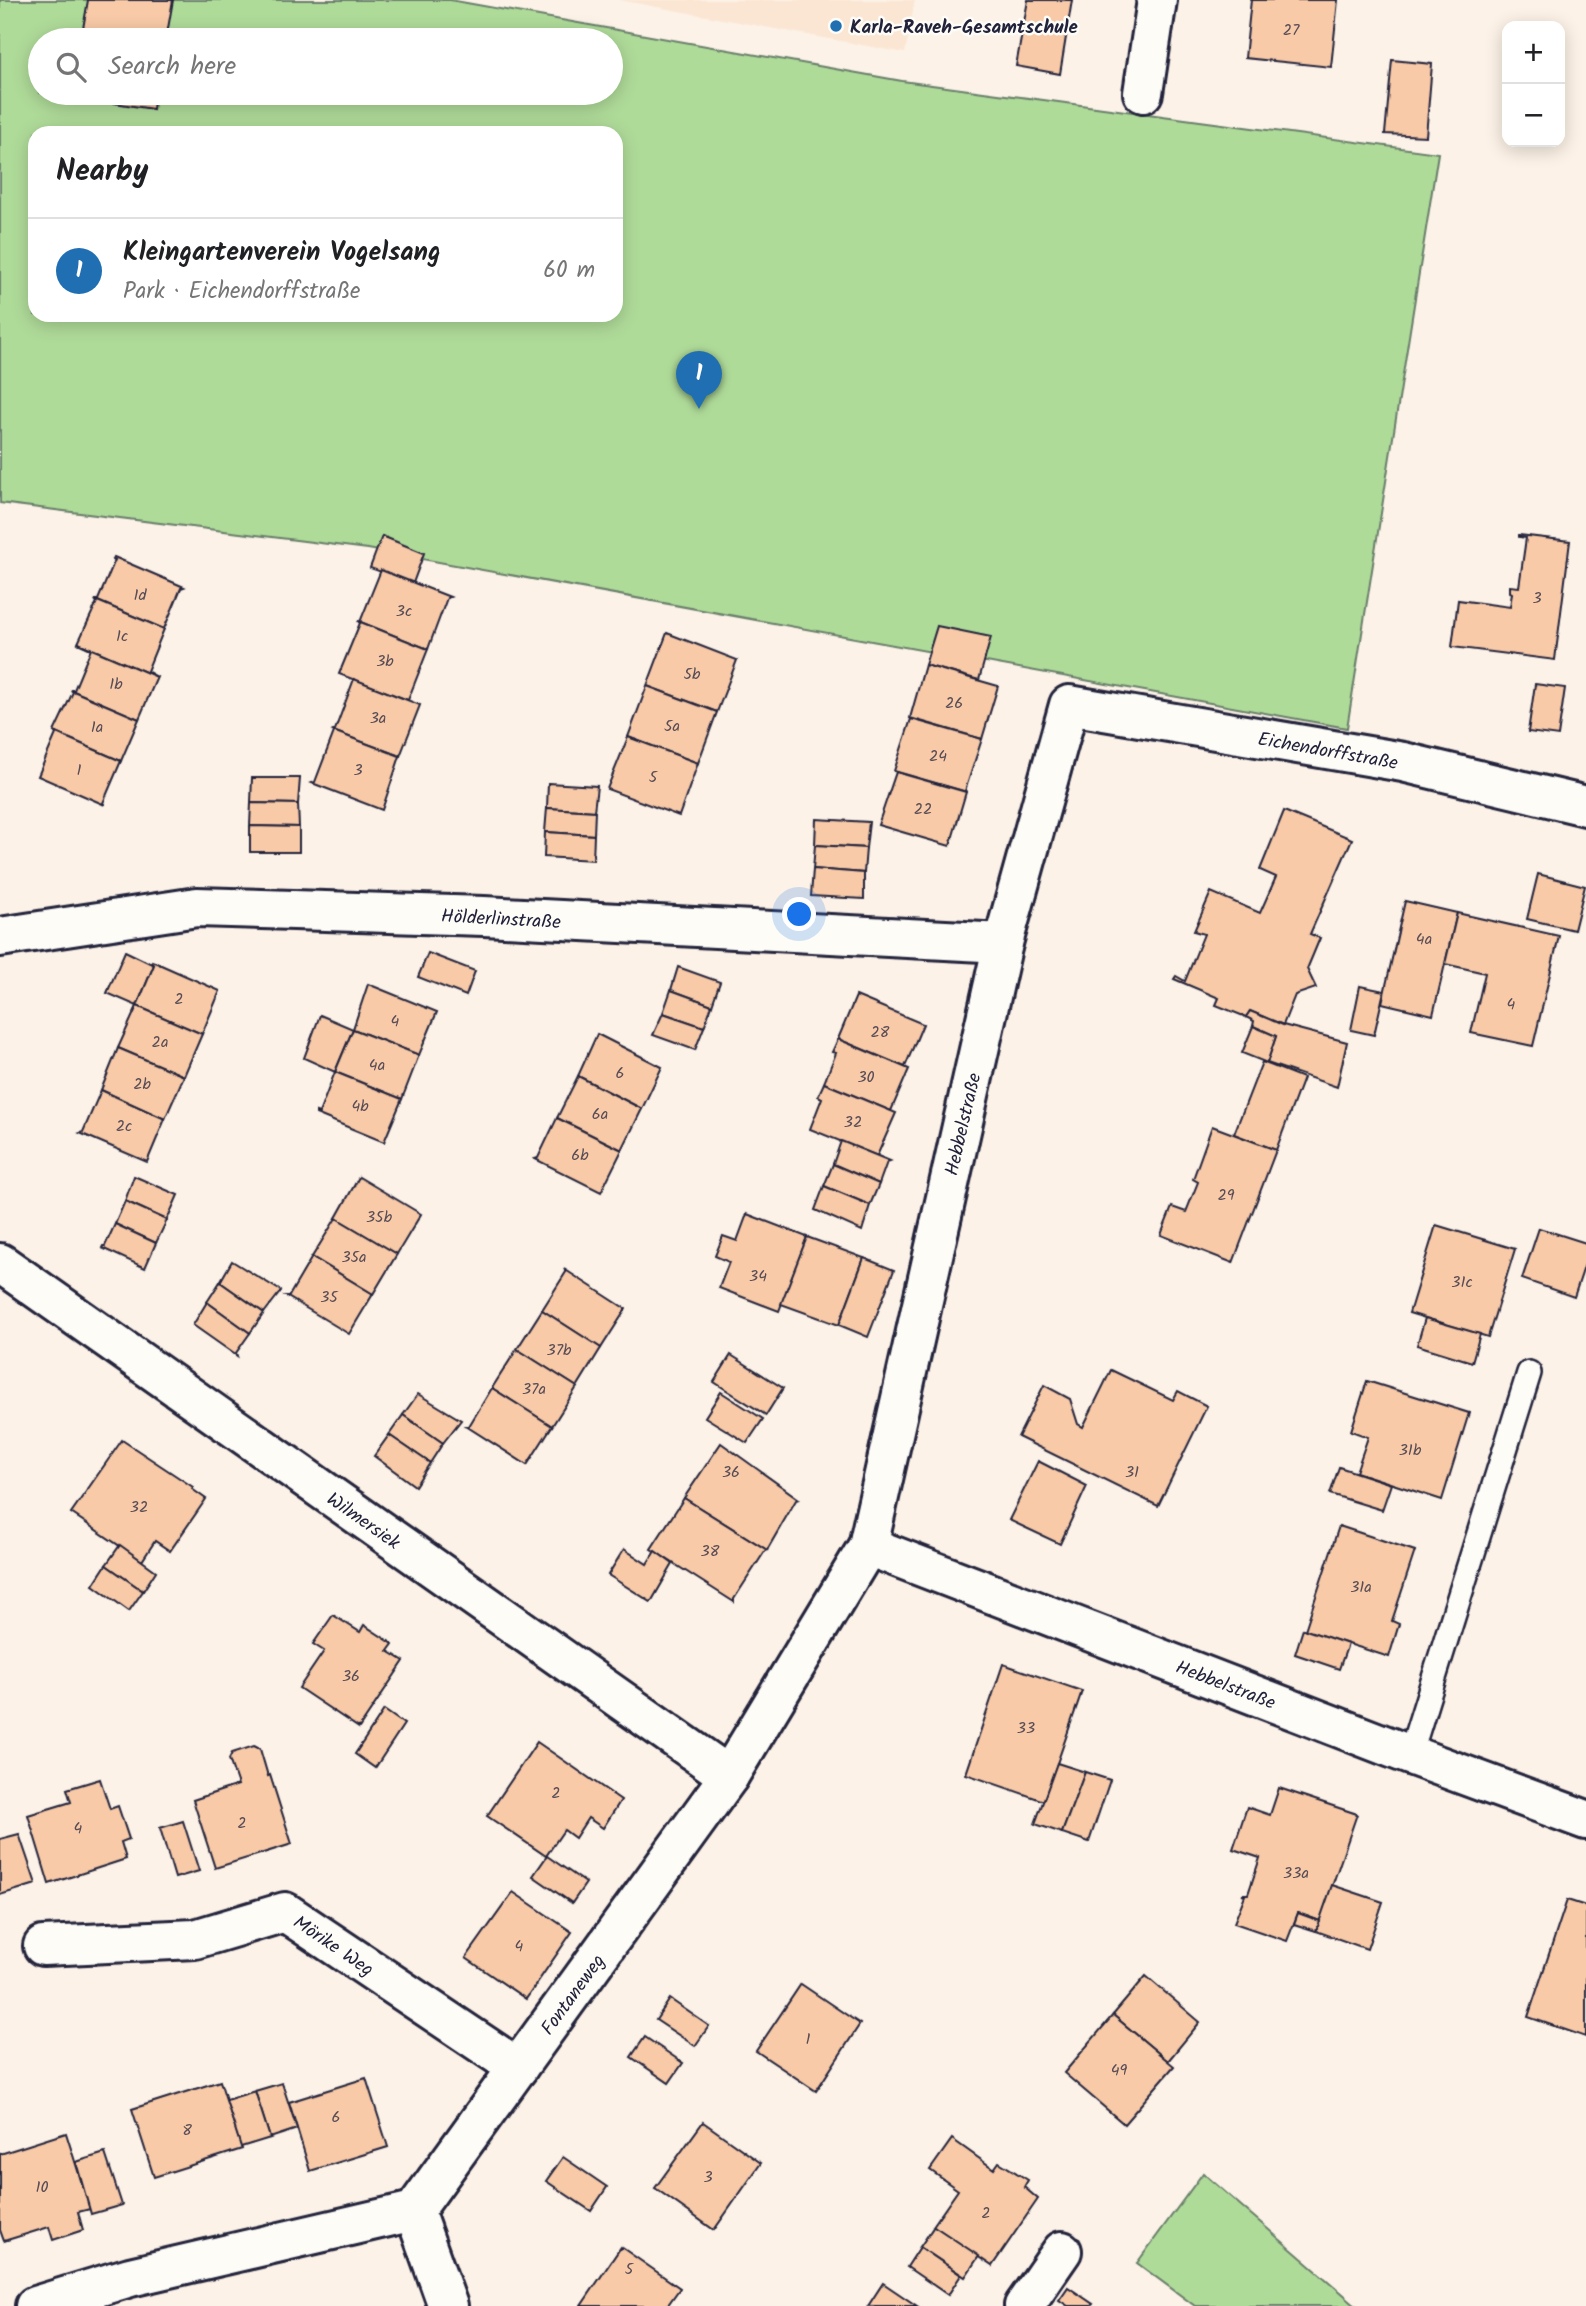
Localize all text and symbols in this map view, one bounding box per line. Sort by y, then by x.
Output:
place label: Karla-Raveh-Gesamtschule [850,13,1078,43]
marker: Karla-Raveh-Gesamtschule [828,18,844,34]
house number: 27 [1283,18,1300,43]
map controls [1502,21,1565,147]
button: + [1502,21,1565,84]
search box [28,28,623,105]
text: Search here [108,46,236,88]
icon: search [52,48,90,86]
button: − [1502,84,1565,147]
text: Nearby [56,148,148,196]
text: Kleingartenverein Vogelsang [123,232,440,274]
text: 1 [76,253,82,289]
text: 60 m [543,253,595,289]
text: Park · Eichendorffstraße [123,274,360,310]
pin: 1 [676,351,722,409]
house number: 1d [133,583,148,608]
house number: 3 [1532,586,1542,611]
house number: 3c [396,599,412,624]
house number: 1c [116,624,128,649]
house number: 3b [376,649,394,674]
house number: 5b [684,662,701,687]
house number: 1b [109,672,123,697]
house number: 26 [945,691,963,716]
house number: 3a [370,706,386,731]
house number: 5a [664,714,680,739]
house number: 1a [91,715,103,740]
street label: Eichendorffstraße [1255,725,1401,779]
house number: 24 [929,744,947,769]
house number: 1 [76,758,82,783]
house number: 3 [353,758,363,783]
house number: 5 [649,765,659,790]
house number: 22 [914,797,932,822]
your location [782,897,816,931]
street label: Hölderlinstraße [440,902,562,938]
house number: 4a [1416,927,1432,952]
house number: 2 [174,987,184,1012]
house number: 4 [1507,992,1516,1017]
house number: 4 [391,1009,400,1034]
house number: 28 [871,1020,890,1045]
house number: 2a [152,1030,168,1055]
house number: 4a [369,1053,385,1078]
house number: 6 [616,1061,624,1086]
house number: 30 [857,1065,875,1090]
street label: Hebbelstraße [938,1070,990,1179]
house number: 2b [133,1072,151,1097]
house number: 4b [351,1094,369,1119]
house number: 6a [592,1102,608,1127]
house number: 32 [844,1110,862,1135]
house number: 2c [116,1114,132,1139]
house number: 6b [571,1143,589,1168]
house number: 29 [1217,1183,1235,1208]
house number: 35b [366,1205,393,1230]
house number: 35a [341,1245,367,1270]
house number: 34 [749,1264,767,1289]
house number: 31c [1451,1270,1473,1295]
house number: 35 [320,1285,339,1310]
house number: 37b [547,1338,572,1363]
house number: 37a [522,1377,546,1402]
house number: 31b [1399,1438,1422,1463]
house number: 36 [722,1460,740,1485]
house number: 31 [1125,1460,1139,1485]
street label: Wilmersiek [320,1485,406,1558]
house number: 32 [130,1495,148,1520]
house number: 38 [701,1539,720,1564]
house number: 31a [1350,1575,1372,1600]
street label: Hebbelstraße [1171,1653,1280,1719]
house number: 36 [342,1664,360,1689]
house number: 33 [1017,1716,1035,1741]
house number: 2 [551,1781,561,1806]
house number: 2 [237,1811,247,1836]
house number: 4 [74,1816,83,1841]
house number: 33a [1283,1861,1309,1886]
street label: Mörike Weg [286,1909,379,1985]
house number: 4 [515,1934,524,1959]
street label: Fontaneweg [534,1948,613,2042]
house number: 1 [805,2027,811,2052]
house number: 49 [1111,2058,1128,2083]
house number: 6 [332,2105,340,2130]
house number: 8 [182,2118,192,2143]
house number: 3 [703,2165,713,2190]
house number: 10 [35,2175,49,2200]
house number: 2 [981,2201,991,2226]
house number: 5 [625,2257,635,2282]

